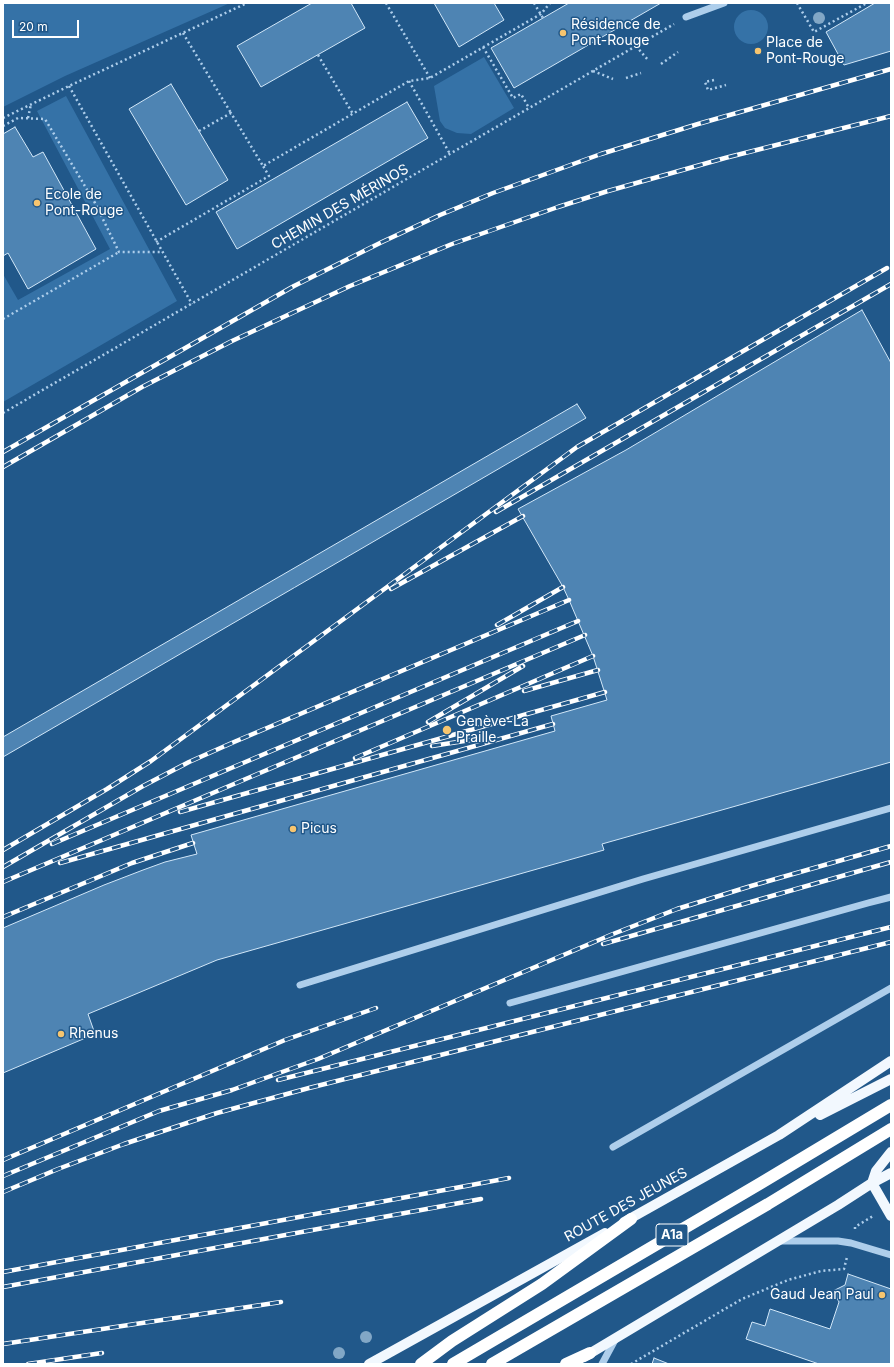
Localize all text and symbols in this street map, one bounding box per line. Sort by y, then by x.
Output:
scale bar [14,12,81,38]
place label: Résidence de Pont-Rouge [571,17,661,50]
text: 20 m [19,19,48,34]
marker: Résidence de Pont-Rouge [558,28,568,38]
place label: Place de Pont-Rouge [766,35,845,68]
marker: Place de Pont-Rouge [753,46,763,56]
street label: CHEMIN DES MÉRINOS [268,161,412,253]
place label: Ecole de Pont-Rouge [45,187,124,220]
marker: Ecole de Pont-Rouge [32,198,42,208]
place label: Genève-La Praille [456,714,529,746]
marker: Genève-La Praille [441,724,453,736]
place label: Picus [301,821,337,837]
marker: Picus [288,824,298,834]
place label: Rhenus [69,1026,118,1042]
marker: Rhenus [56,1029,66,1039]
street label: ROUTE DES JEUNES [562,1164,690,1246]
road number: A1a [656,1224,688,1246]
place label: Gaud Jean Paul [770,1287,874,1303]
marker: Gaud Jean Paul [877,1290,887,1300]

